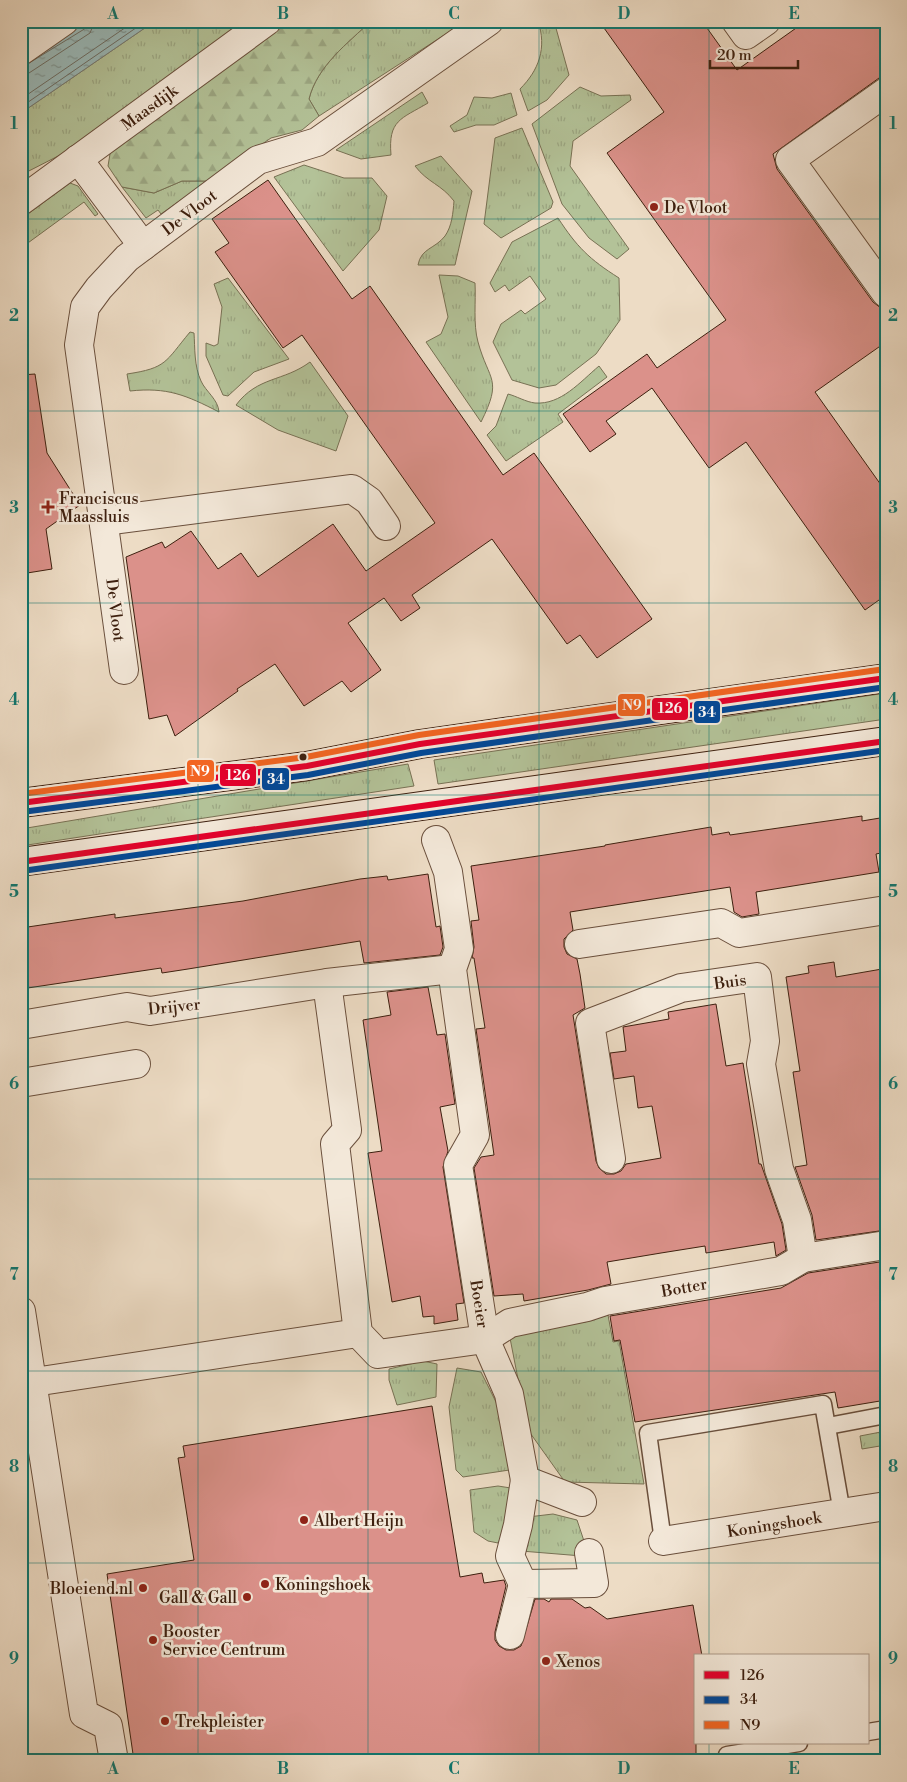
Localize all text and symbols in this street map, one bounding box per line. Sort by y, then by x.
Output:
text: A [106,4,119,24]
text: B [277,4,289,24]
text: C [448,4,460,24]
text: D [618,4,631,24]
text: E [788,4,800,24]
scale bar [710,38,797,70]
text: 20 m [717,46,752,65]
street label: Maasdijk [117,80,183,135]
text: 1 [10,114,18,134]
text: 1 [889,114,897,134]
street label: De Vloot [158,186,221,240]
place label: De Vloot [664,198,728,218]
marker: De Vloot [648,201,660,213]
text: 2 [9,306,19,326]
text: 2 [888,306,898,326]
place label: Franciscus Maassluis [59,489,138,527]
text: 3 [9,498,19,518]
text: 3 [888,498,898,518]
marker: Franciscus Maassluis [41,500,55,514]
street label: De Vloot [101,577,129,643]
text: 4 [9,690,20,710]
text: 4 [888,690,899,710]
line badge: N9 [617,693,646,717]
text: N9 [622,697,642,715]
line badge: 126 [651,697,689,721]
text: 126 [658,700,682,718]
line badge: 34 [693,700,721,724]
text: 34 [698,704,716,722]
unlabelled marker [298,752,308,762]
line badge: N9 [186,759,215,783]
text: N9 [190,763,210,781]
line badge: 126 [219,763,257,787]
text: 126 [226,767,250,785]
line badge: 34 [261,767,290,791]
text: 34 [267,771,285,789]
text: 5 [9,882,19,902]
text: 5 [888,882,898,902]
street label: Buis [712,970,748,994]
street label: Drijver [147,994,201,1020]
text: 6 [9,1074,19,1094]
text: 6 [888,1074,898,1094]
text: 7 [9,1265,19,1285]
text: 7 [888,1265,898,1285]
street label: Botter [659,1274,709,1302]
street label: Boeier [465,1278,493,1330]
text: 8 [9,1457,19,1477]
text: 8 [888,1457,898,1477]
street label: Koningshoek [726,1507,824,1542]
place label: Albert Heijn [313,1511,404,1531]
marker: Albert Heijn [298,1514,310,1526]
place label: Koningshoek [275,1575,372,1595]
marker: Koningshoek [259,1578,271,1590]
place label: Bloeiend.nl [49,1579,133,1599]
marker: Bloeiend.nl [137,1582,149,1594]
place label: Gall & Gall [159,1588,237,1608]
marker: Gall & Gall [241,1591,253,1603]
place label: Booster Service Centrum [162,1622,285,1660]
marker: Booster Service Centrum [147,1634,159,1646]
text: 9 [9,1649,19,1669]
text: 9 [888,1649,898,1669]
place label: Xenos [555,1652,600,1672]
legend [694,1654,870,1744]
marker: Xenos [540,1655,552,1667]
text: 126 [740,1666,764,1685]
text: 34 [740,1690,758,1709]
place label: Trekpleister [175,1712,264,1732]
marker: Trekpleister [159,1715,171,1727]
text: N9 [740,1716,760,1735]
text: A [106,1759,119,1779]
text: B [277,1759,289,1779]
text: C [448,1759,460,1779]
text: D [618,1759,631,1779]
text: E [788,1759,800,1779]

